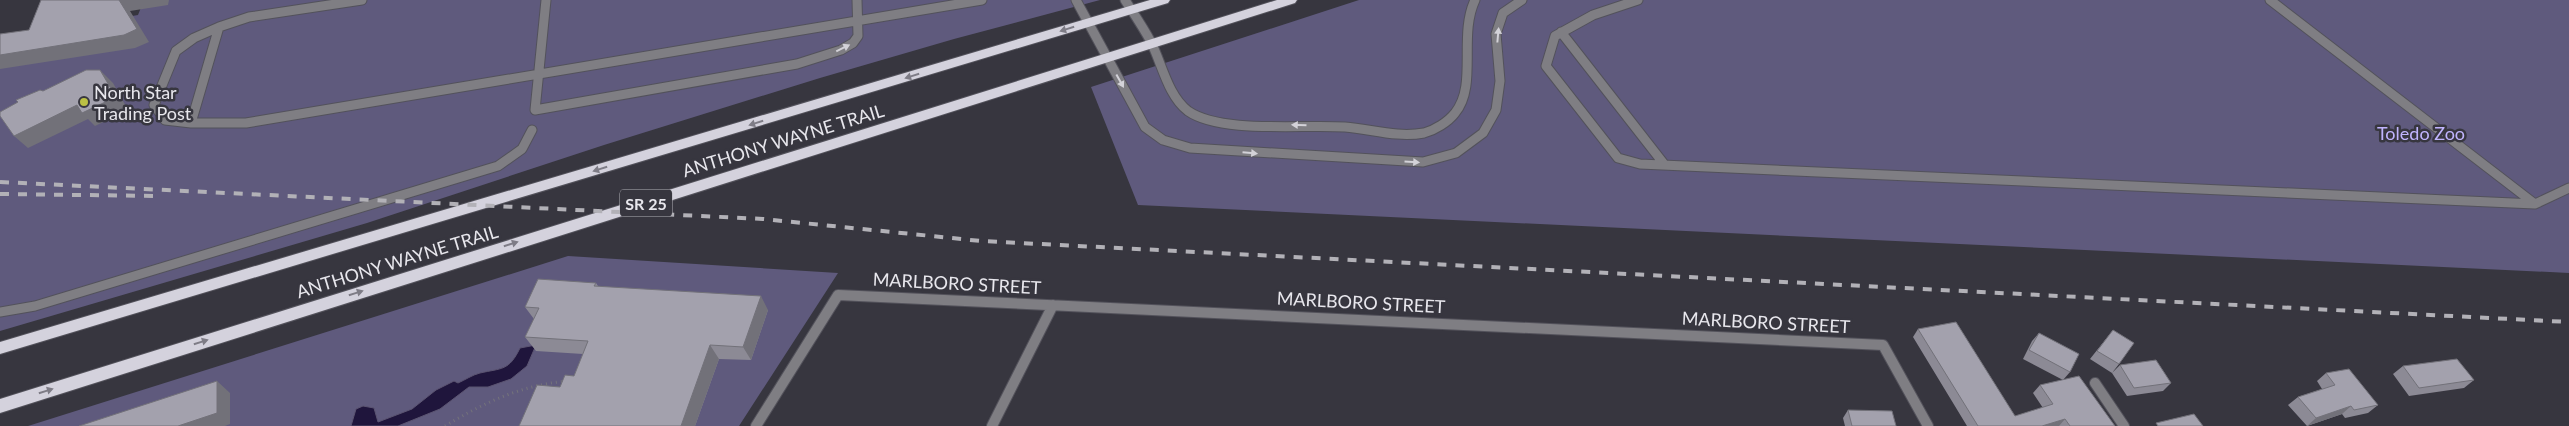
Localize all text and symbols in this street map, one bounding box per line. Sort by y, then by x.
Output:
one-way arrow [1060,26,1075,34]
one-way arrow [1494,27,1502,43]
one-way arrow [836,44,850,52]
one-way arrow [904,73,919,81]
one-way arrow [1116,74,1124,89]
place label: North Star Trading Post [94,81,192,124]
marker: North Star Trading Post [78,96,90,108]
street label: ANTHONY WAYNE TRAIL [679,99,887,181]
one-way arrow [748,119,763,127]
one-way arrow [1291,121,1307,129]
park label: Toledo Zoo [2377,122,2465,144]
one-way arrow [1242,149,1258,157]
one-way arrow [1404,158,1420,166]
one-way arrow [593,166,608,174]
road number: SR 25 [620,190,672,217]
street label: ANTHONY WAYNE TRAIL [293,220,501,302]
one-way arrow [504,240,519,248]
street label: MARLBORO STREET [872,268,1042,298]
street label: MARLBORO STREET [1276,287,1446,317]
one-way arrow [349,289,364,297]
street label: MARLBORO STREET [1681,307,1851,337]
one-way arrow [194,338,209,345]
one-way arrow [39,387,54,394]

